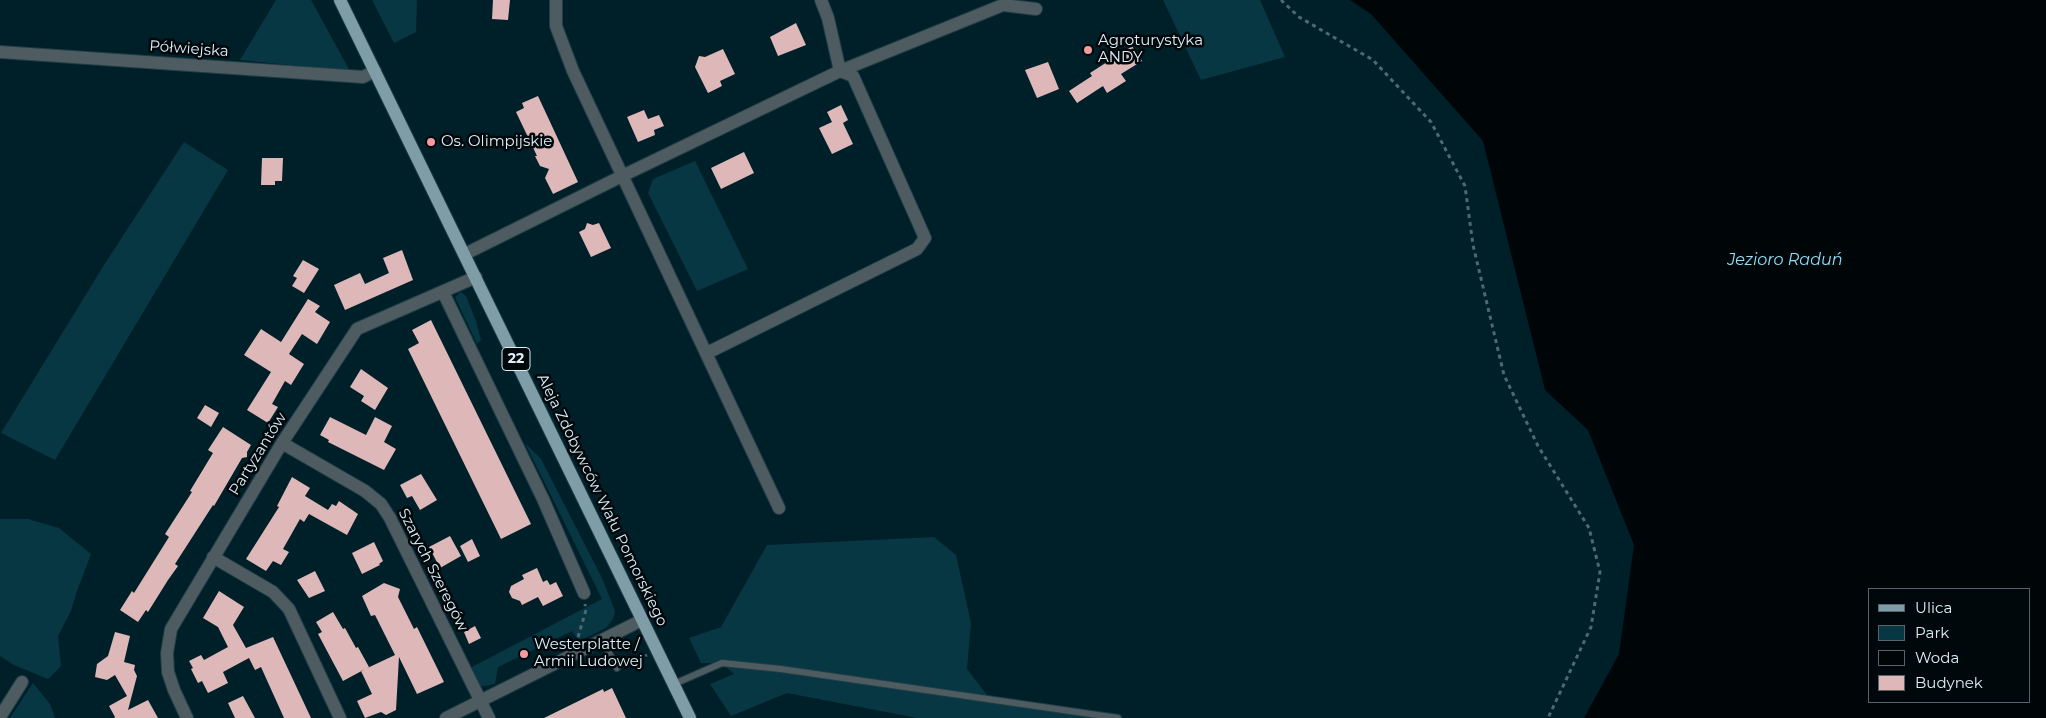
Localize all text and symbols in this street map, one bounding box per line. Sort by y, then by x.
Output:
place label: Agroturystyka ANDY [1098,32,1203,67]
street label: Półwiejska [149,37,229,61]
marker: Agroturystyka ANDY [1082,44,1094,56]
place label: Os. Olimpijskie [441,133,552,151]
marker: Os. Olimpijskie [425,136,437,148]
water label: Jezioro Raduń [1727,250,1843,270]
road number: 22 [502,348,530,370]
street label: Aleja Zdobywców Wału Pomorskiego [533,371,671,629]
street label: Partyzantów [225,409,291,499]
street label: Szarych Szeregów [394,506,472,634]
legend [1868,588,2031,703]
text: Ulica [1915,598,1952,617]
text: Park [1915,623,1949,642]
place label: Westerplatte / Armii Ludowej [534,636,643,671]
marker: Westerplatte / Armii Ludowej [518,648,530,660]
text: Woda [1915,648,1959,667]
text: Budynek [1915,673,1983,692]

